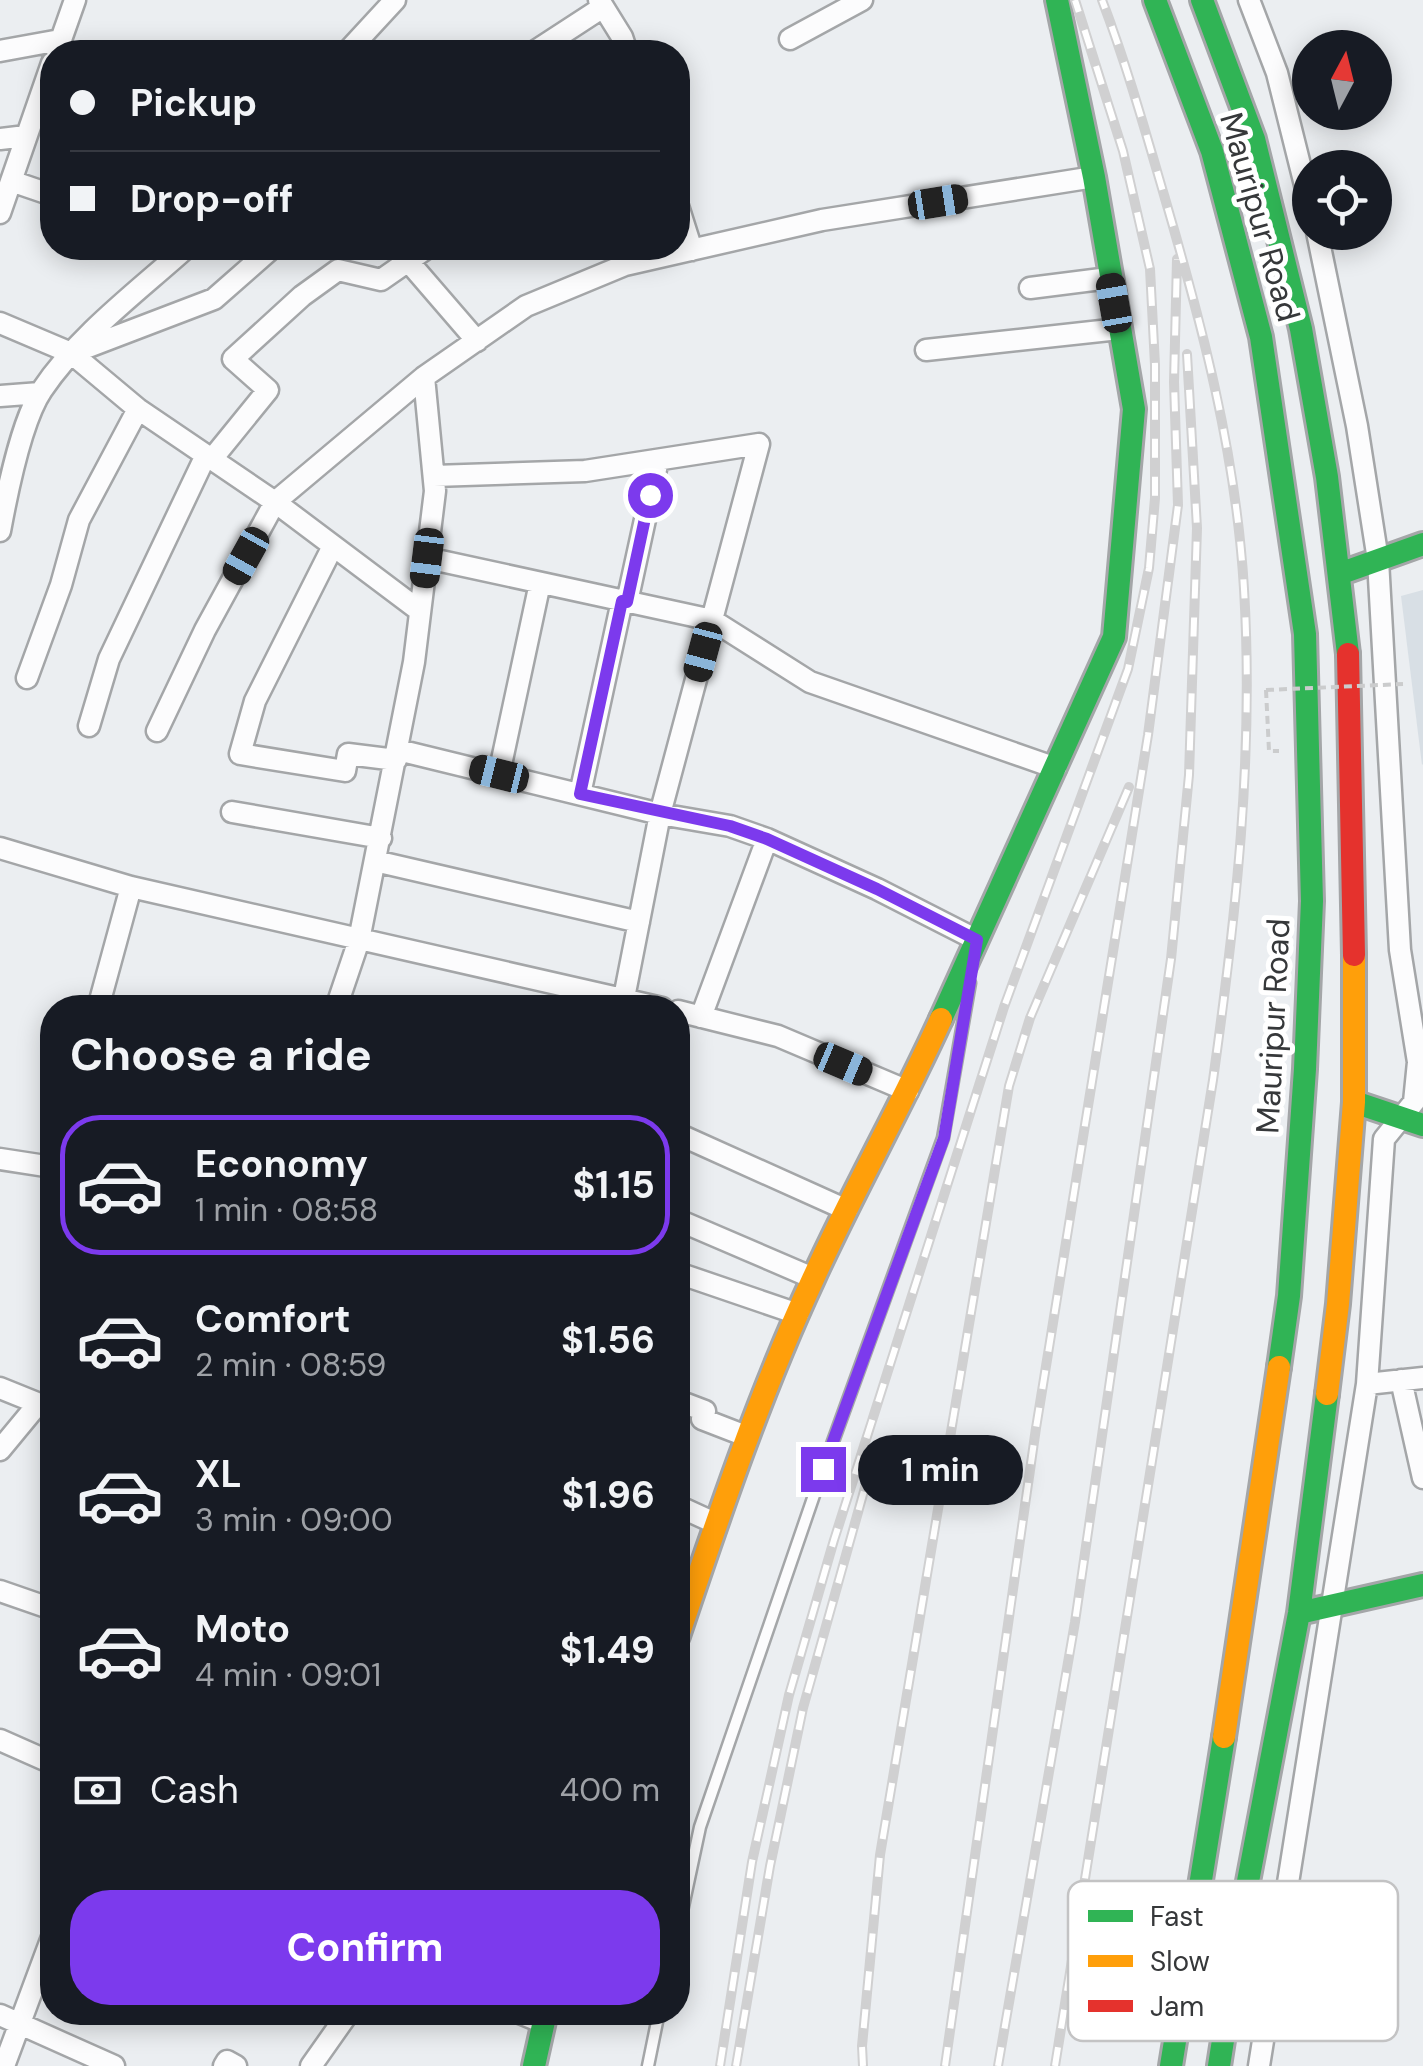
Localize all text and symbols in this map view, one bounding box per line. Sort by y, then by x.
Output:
north arrow [1292,30,1392,130]
map controls [1292,30,1392,250]
text: Pickup [130,78,257,128]
street label: Mauripur Road [1210,108,1310,326]
button: locate [1292,150,1392,250]
text: Drop-off [130,174,293,224]
car [906,182,970,222]
car [1094,271,1134,335]
route start [628,473,673,518]
car [218,522,274,590]
car [408,526,446,590]
car [681,619,725,685]
car [466,752,532,796]
street label: Mauripur Road [1246,917,1300,1135]
text: Choose a ride [70,1025,372,1084]
car [810,1038,876,1090]
text: Economy [195,1139,368,1189]
icon: car [75,1140,165,1230]
text: $1.15 [572,1160,655,1210]
text: 1 min · 08:58 [195,1189,378,1231]
text: Comfort [195,1294,351,1344]
icon: car [75,1295,165,1385]
text: $1.56 [561,1315,655,1365]
text: 2 min · 08:59 [195,1344,386,1386]
callout: 1 min [858,1434,1023,1504]
route end [801,1447,846,1492]
text: XL [195,1449,242,1499]
text: 1 min [902,1449,979,1491]
icon: car [75,1450,165,1540]
text: $1.96 [562,1470,655,1520]
text: 3 min · 09:00 [195,1499,393,1541]
text: Moto [195,1604,290,1654]
icon: car [75,1605,165,1695]
text: $1.49 [560,1625,655,1675]
text: 4 min · 09:01 [195,1654,381,1696]
icon: cash [70,1763,125,1818]
text: Cash [150,1765,239,1815]
text: 400 m [560,1769,660,1811]
legend [1068,1881,1398,2041]
button: Confirm [70,1890,660,2005]
text: Fast [1150,1898,1204,1935]
text: Slow [1150,1943,1210,1980]
text: Jam [1150,1988,1204,2025]

